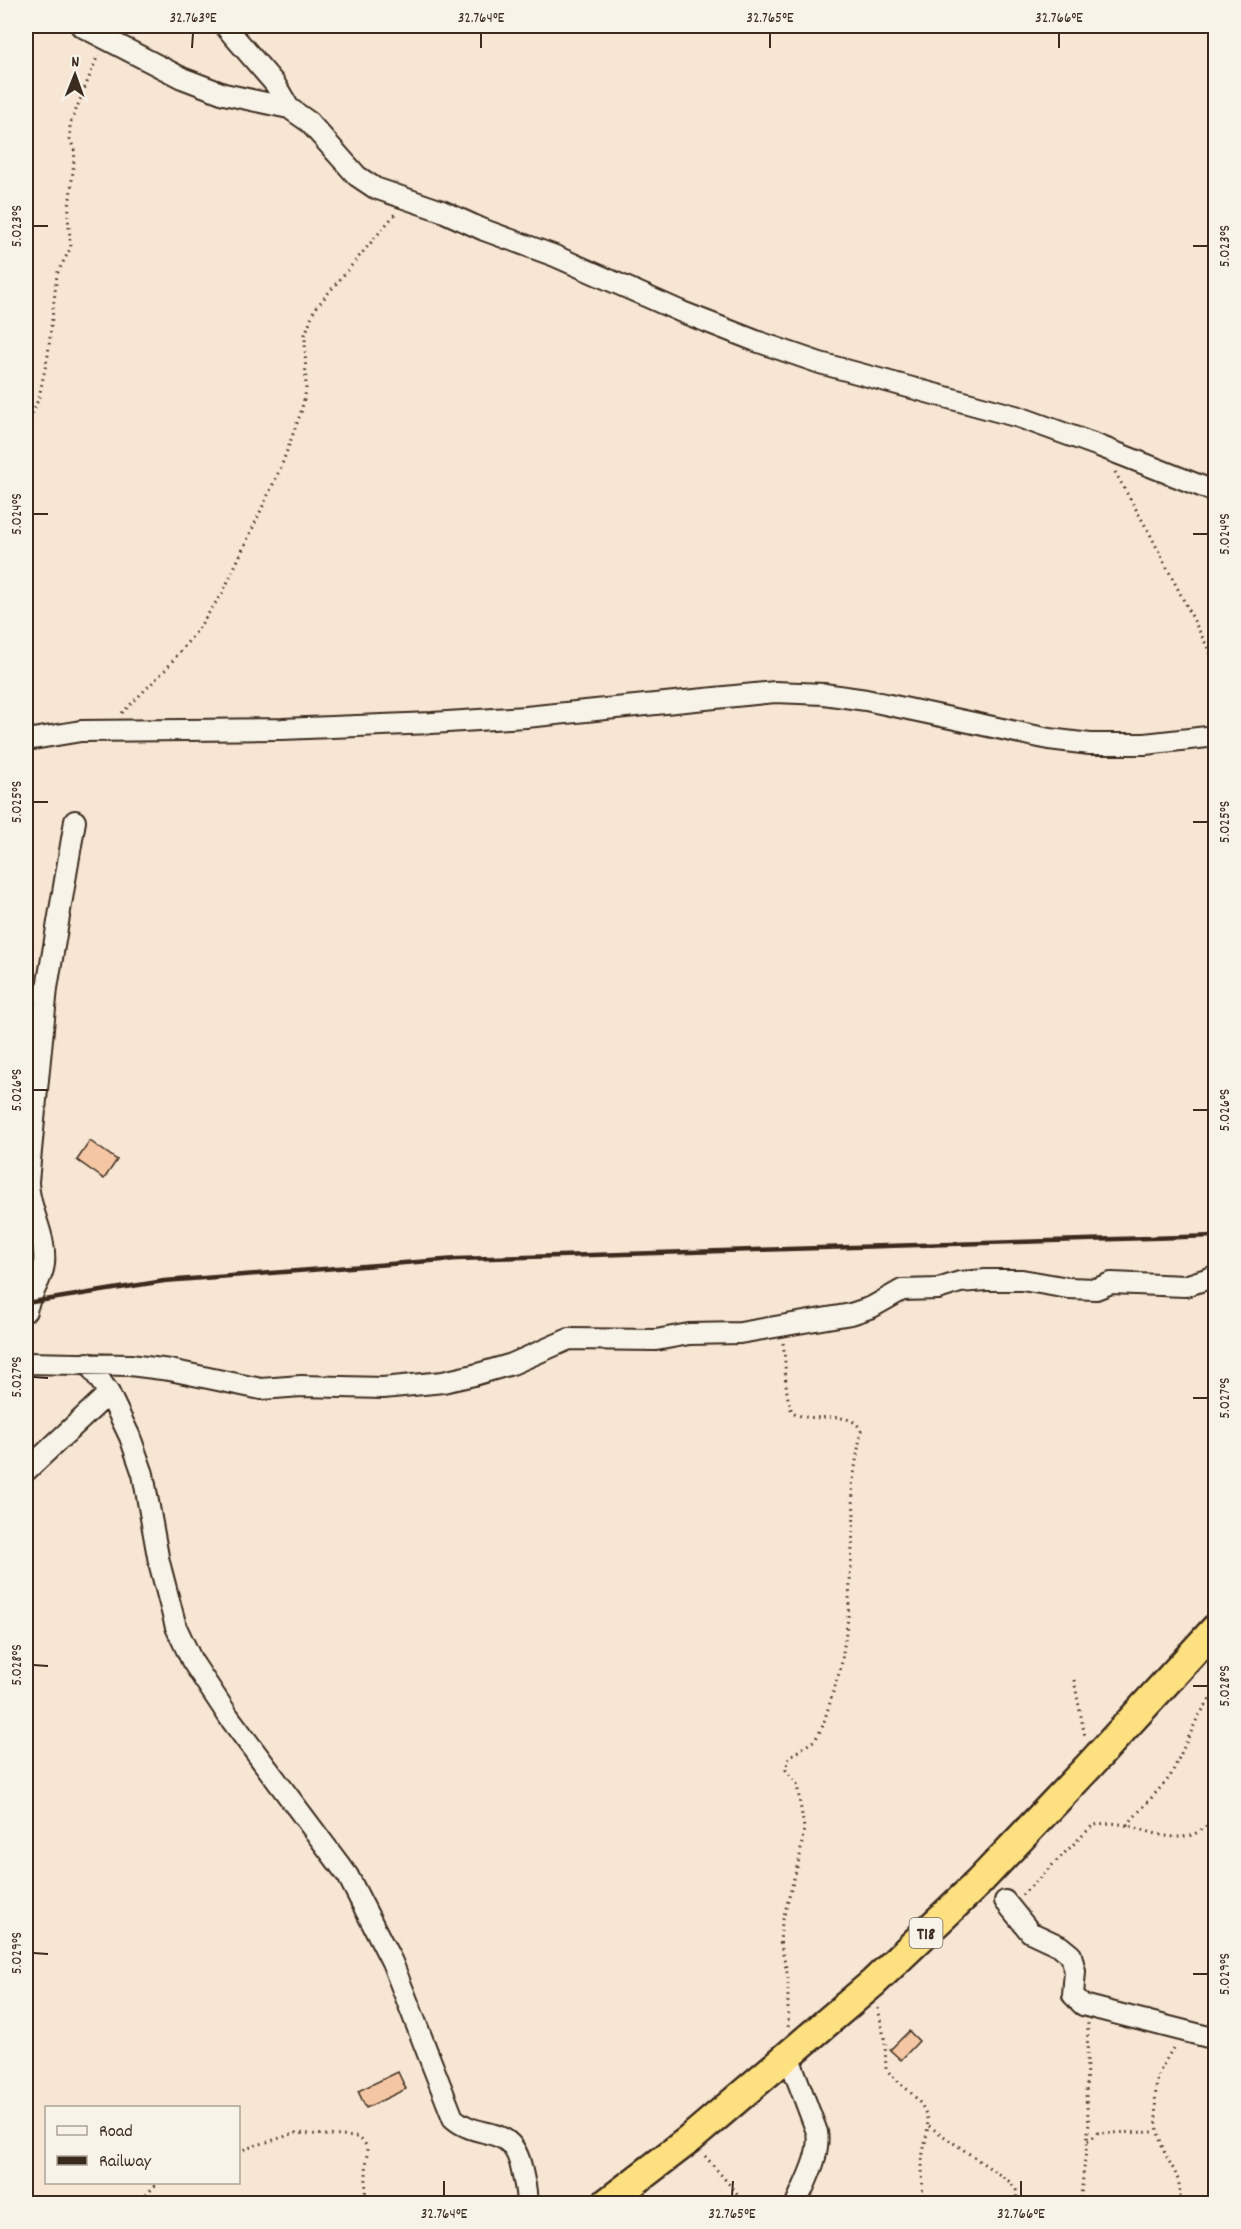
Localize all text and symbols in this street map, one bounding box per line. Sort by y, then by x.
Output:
text: 32.763°E [169,8,217,30]
text: 32.764°E [458,8,505,30]
text: 32.765°E [746,8,794,30]
text: 32.766°E [1035,8,1083,30]
north arrow [45,45,105,105]
text: N [71,51,79,74]
text: 5.023°S [7,205,29,247]
text: 5.023°S [1215,225,1237,267]
text: 5.024°S [7,493,29,535]
text: 5.024°S [1215,513,1237,555]
text: 5.025°S [7,781,29,823]
text: 5.025°S [1215,801,1237,843]
text: 5.026°S [7,1069,29,1111]
text: 5.026°S [1215,1089,1237,1131]
text: 5.027°S [7,1356,29,1398]
text: 5.027°S [1215,1377,1237,1419]
text: 5.028°S [7,1644,29,1686]
text: 5.028°S [1215,1665,1237,1707]
road number: T18 [910,1918,942,1948]
text: 5.029°S [7,1932,29,1974]
text: 5.029°S [1215,1953,1237,1995]
legend [45,2106,240,2184]
text: Road [99,2120,133,2145]
text: Railway [99,2150,152,2175]
text: 32.764°E [421,2204,468,2226]
text: 32.765°E [708,2204,756,2226]
text: 32.766°E [997,2204,1045,2226]

